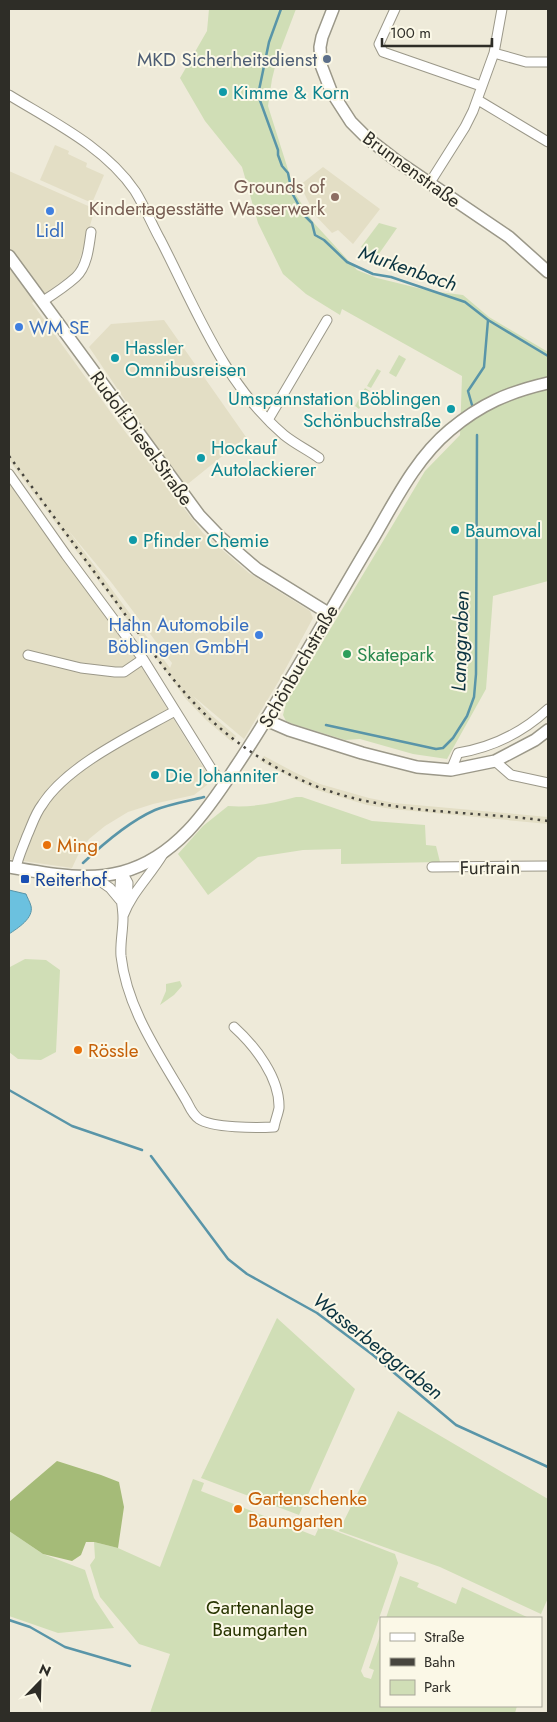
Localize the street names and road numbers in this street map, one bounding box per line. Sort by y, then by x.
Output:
street label: Brunnenstraße [357,125,466,214]
street label: Rudolf-Diesel-Straße [84,366,200,511]
street label: Schönbuchstraße [252,600,345,733]
street label: Furtrain [459,853,521,882]

